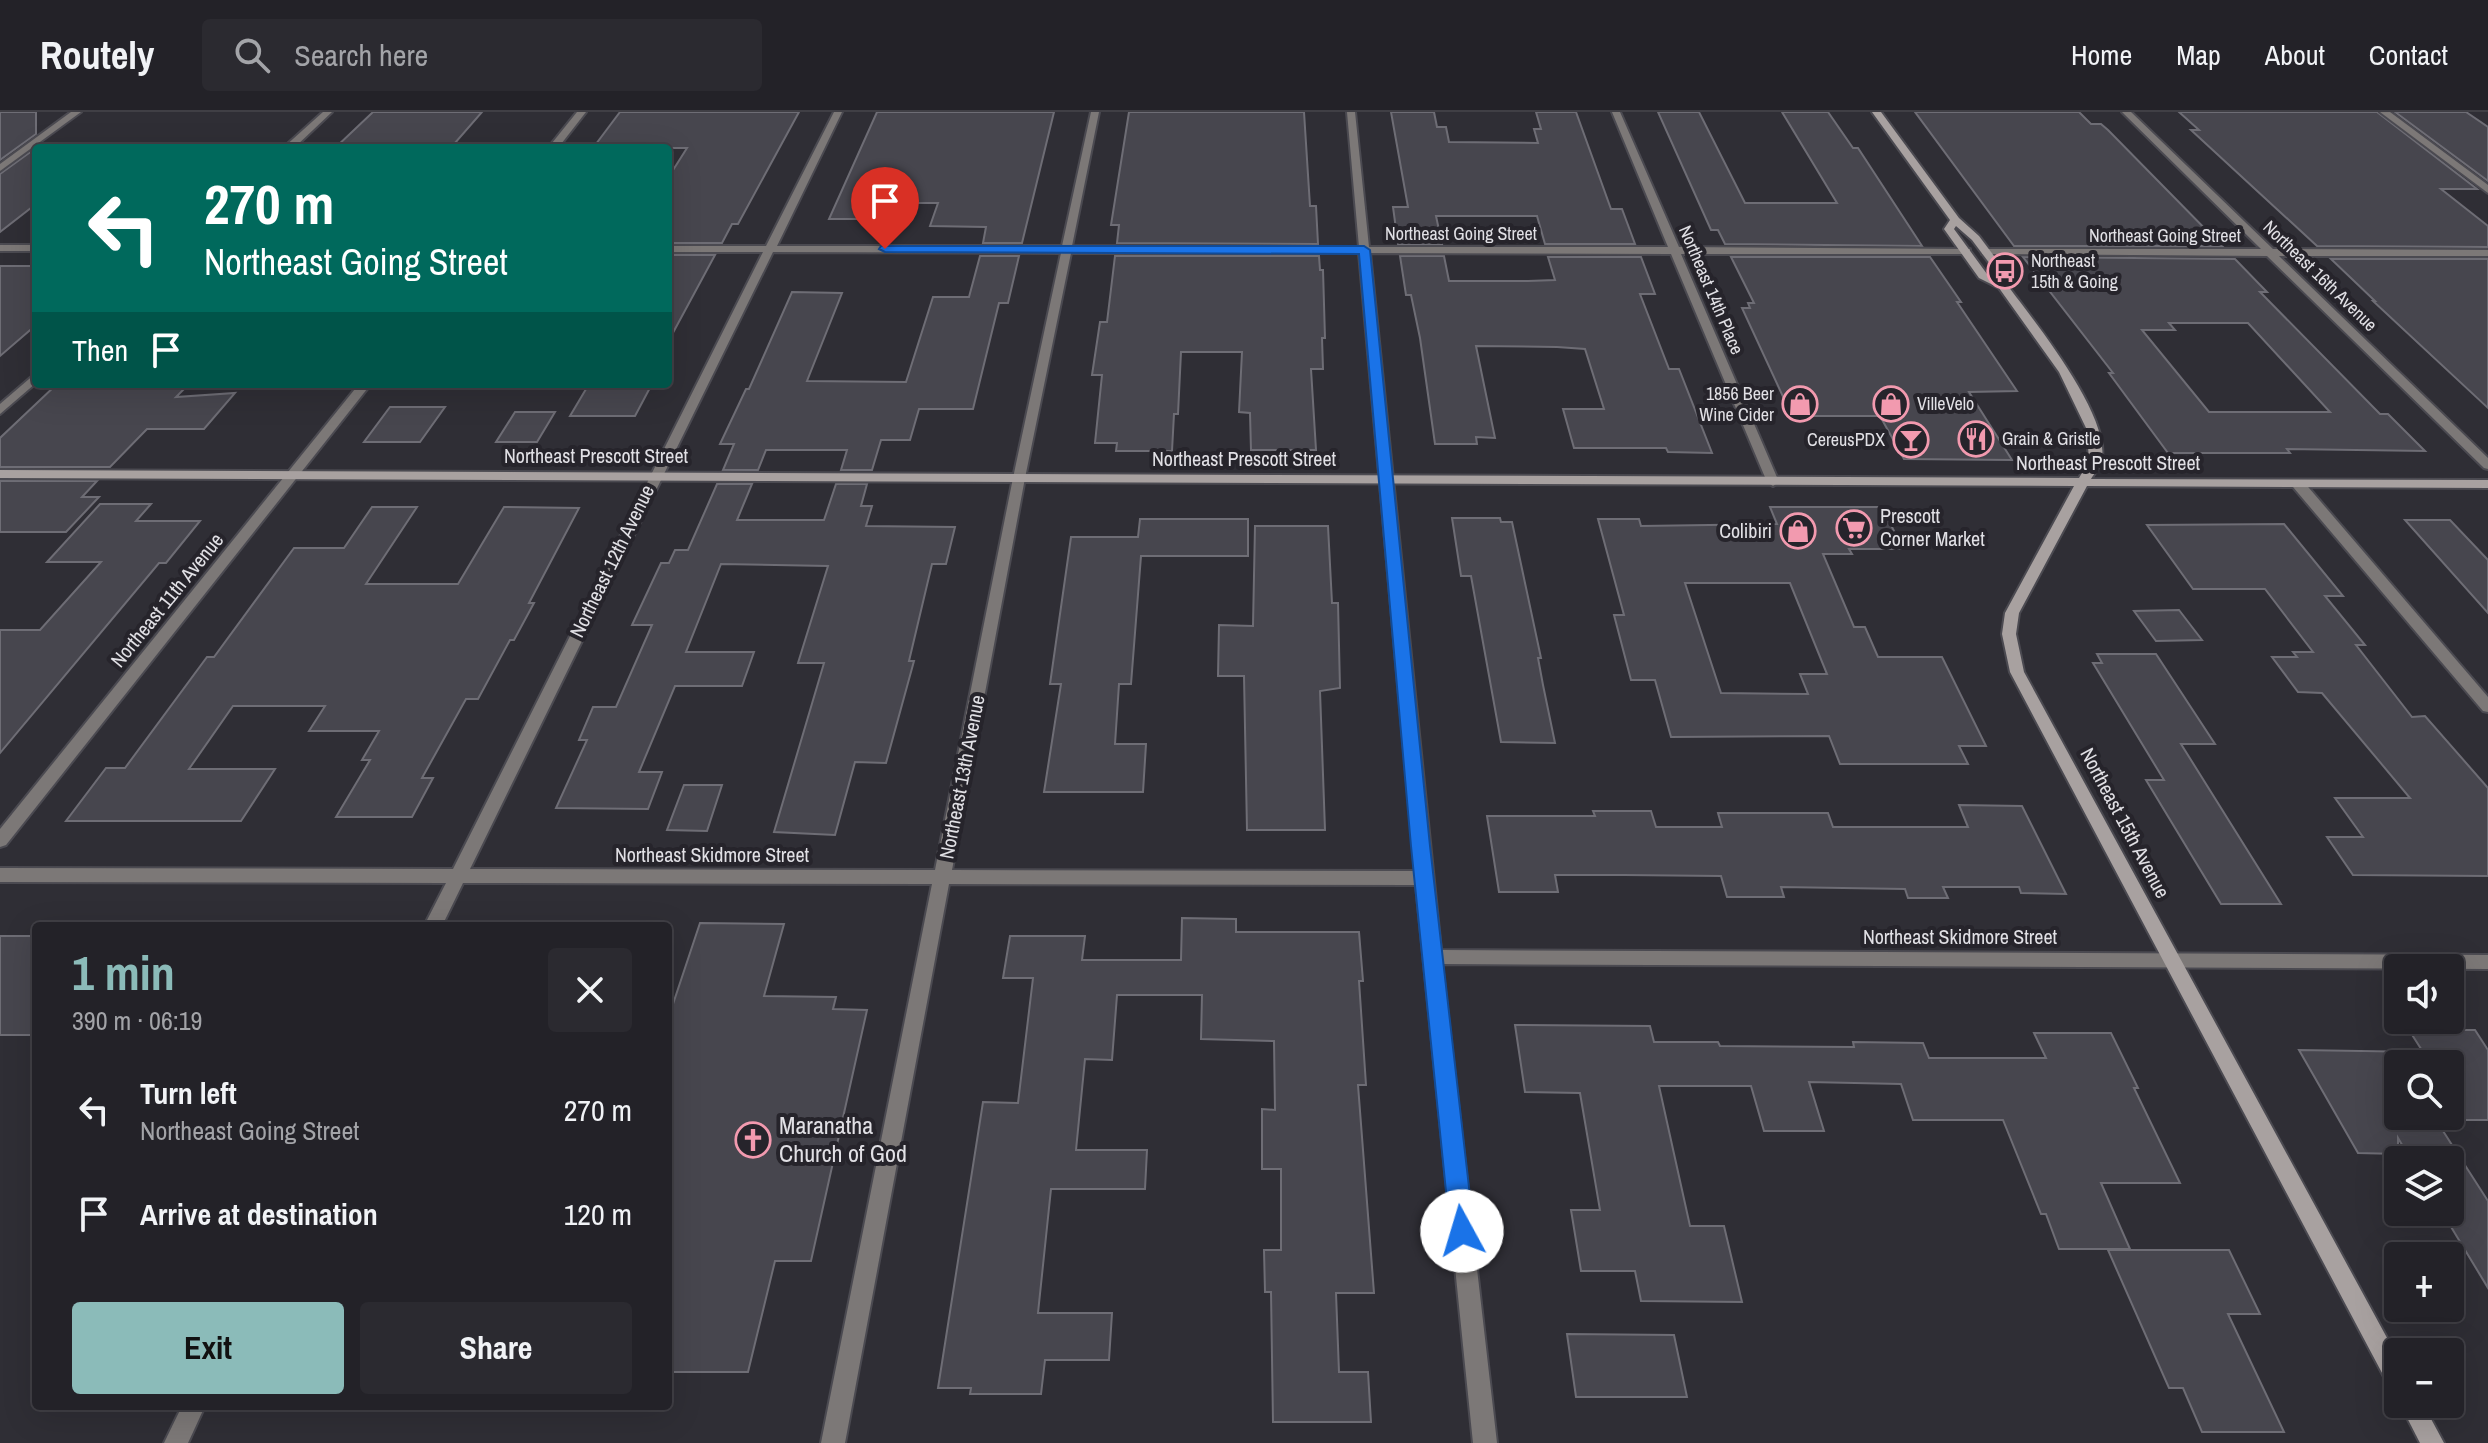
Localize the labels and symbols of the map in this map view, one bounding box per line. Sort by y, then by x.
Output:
pin [851,167,919,249]
street label: Northeast 16th Avenue [2258,215,2383,337]
street label: Northeast Going Street [1385,221,1537,246]
street label: Northeast 14th Place [1673,221,1750,358]
street label: Northeast Going Street [2089,223,2241,248]
place label: Northeast 15th & Going [2031,248,2119,294]
bus stop icon: Northeast 15th & Going [1986,252,2024,290]
place label: 1856 Beer Wine Cider [1699,381,1774,427]
shop icon: 1856 Beer Wine Cider [1781,385,1819,423]
shop icon: VilleVelo [1872,385,1910,423]
place label: VilleVelo [1917,391,1974,416]
restaurant icon: Grain & Gristle [1957,420,1995,458]
bar icon: CereusPDX [1892,421,1930,459]
place label: Grain & Gristle [2002,426,2100,451]
place label: CereusPDX [1807,427,1885,452]
street label: Northeast Prescott Street [504,442,689,469]
street label: Northeast Prescott Street [1152,445,1337,472]
street label: Northeast Prescott Street [2016,449,2201,476]
street label: Northeast 12th Avenue [563,480,660,642]
place label: Prescott Corner Market [1880,502,1985,552]
supermarket icon: Prescott Corner Market [1835,509,1873,547]
shop icon: Colibiri [1779,512,1817,550]
place label: Colibiri [1719,517,1772,544]
street label: Northeast 11th Avenue [104,527,229,672]
street label: Northeast 13th Avenue [932,693,991,861]
street label: Northeast 15th Avenue [2074,743,2176,903]
street label: Northeast Skidmore Street [615,841,810,868]
street label: Northeast Skidmore Street [1863,923,2058,950]
place label: Maranatha Church of God [779,1109,907,1169]
church icon: Maranatha Church of God [734,1121,772,1159]
position arrow [1420,1189,1504,1273]

